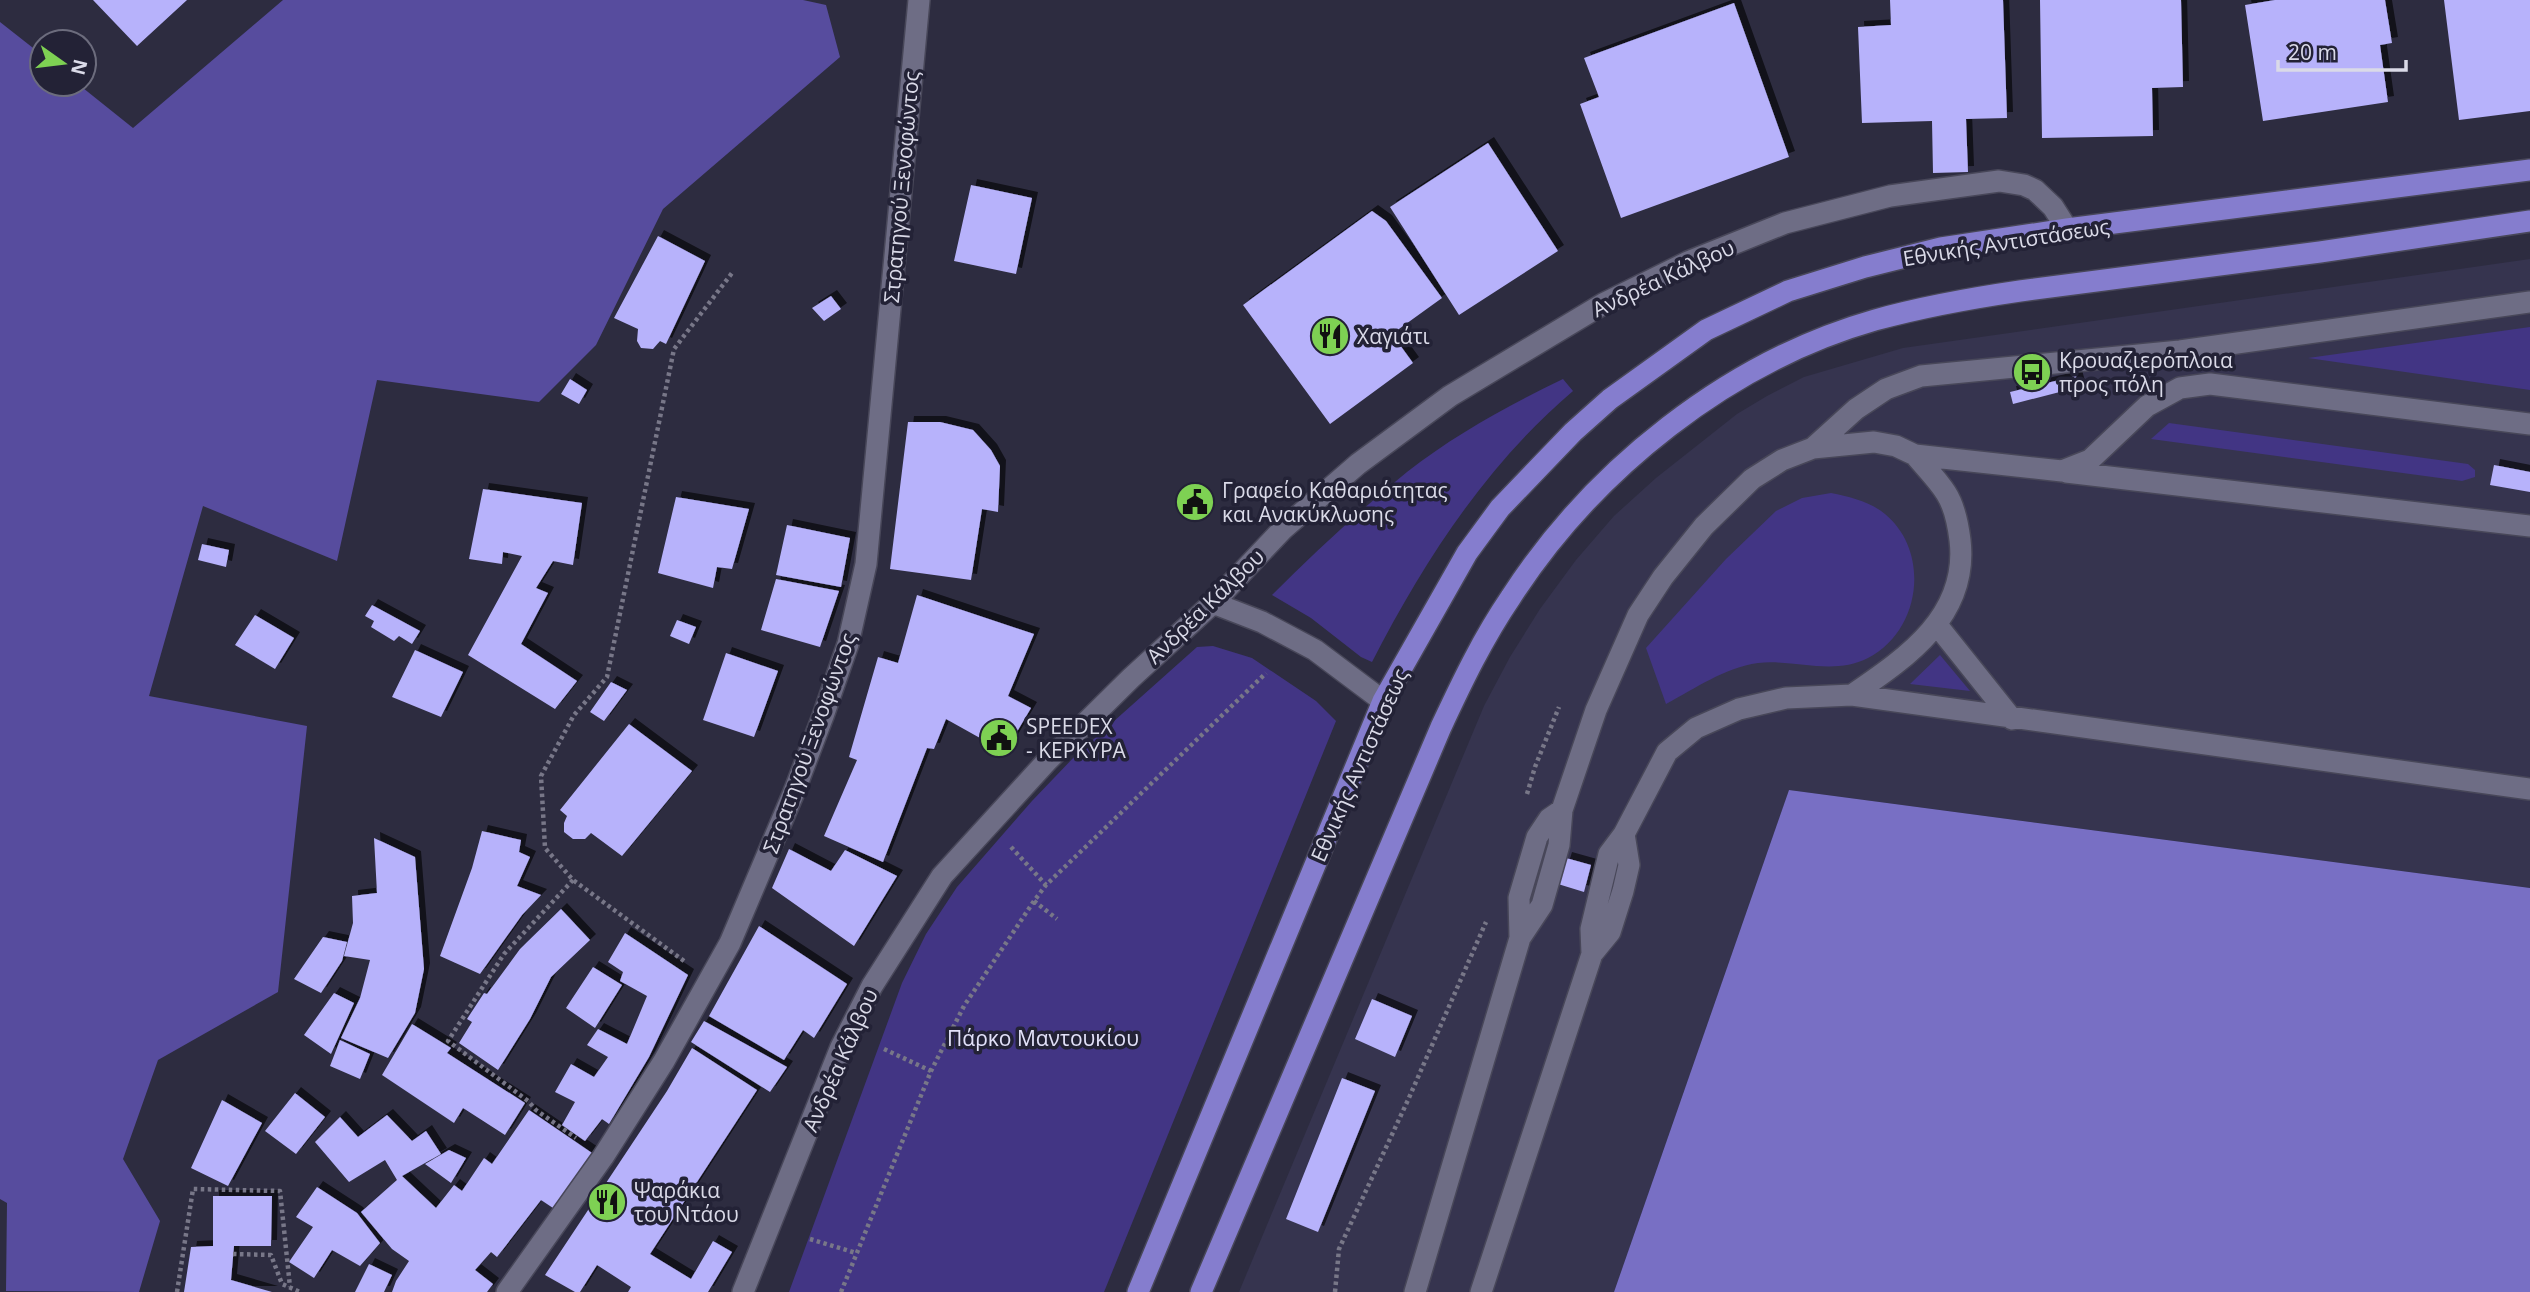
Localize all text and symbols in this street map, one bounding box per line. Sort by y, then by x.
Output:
north arrow [28,28,98,98]
scale bar [2278,28,2406,72]
text: 20 m [2288,38,2337,66]
text: N [65,56,94,78]
street label: Στρατηγού Ξενοφώντος [877,70,925,304]
street label: Εθνικής Αντιστάσεως [1901,212,2111,272]
street label: Ανδρέα Κάλβου [1587,233,1739,323]
restaurant icon: Χαγιάτι [1309,315,1351,357]
place label: Χαγιάτι [1357,322,1430,350]
place label: Κρουαζιερόπλοια προς πόλη [2059,346,2233,398]
bus stop icon: Κρουαζιερόπλοια προς πόλη [2011,351,2053,393]
place label: Γραφείο Καθαριότητας και Ανακύκλωσης [1222,476,1448,528]
public building icon: Γραφείο Καθαριότητας και Ανακύκλωσης [1174,481,1216,523]
street label: Ανδρέα Κάλβου [1140,543,1270,669]
street label: Στρατηγού Ξενοφώντος [756,629,862,857]
street label: Εθνικής Αντιστάσεως [1304,664,1414,866]
place label: SPEEDEX - ΚΕΡΚΥΡΑ [1026,712,1127,764]
public building icon: SPEEDEX - ΚΕΡΚΥΡΑ [978,717,1020,759]
street label: Ανδρέα Κάλβου [796,984,884,1136]
park label: Πάρκο Μαντουκίου [947,1024,1139,1052]
place label: Ψαράκια του Ντάου [634,1176,739,1228]
restaurant icon: Ψαράκια του Ντάου [586,1181,628,1223]

